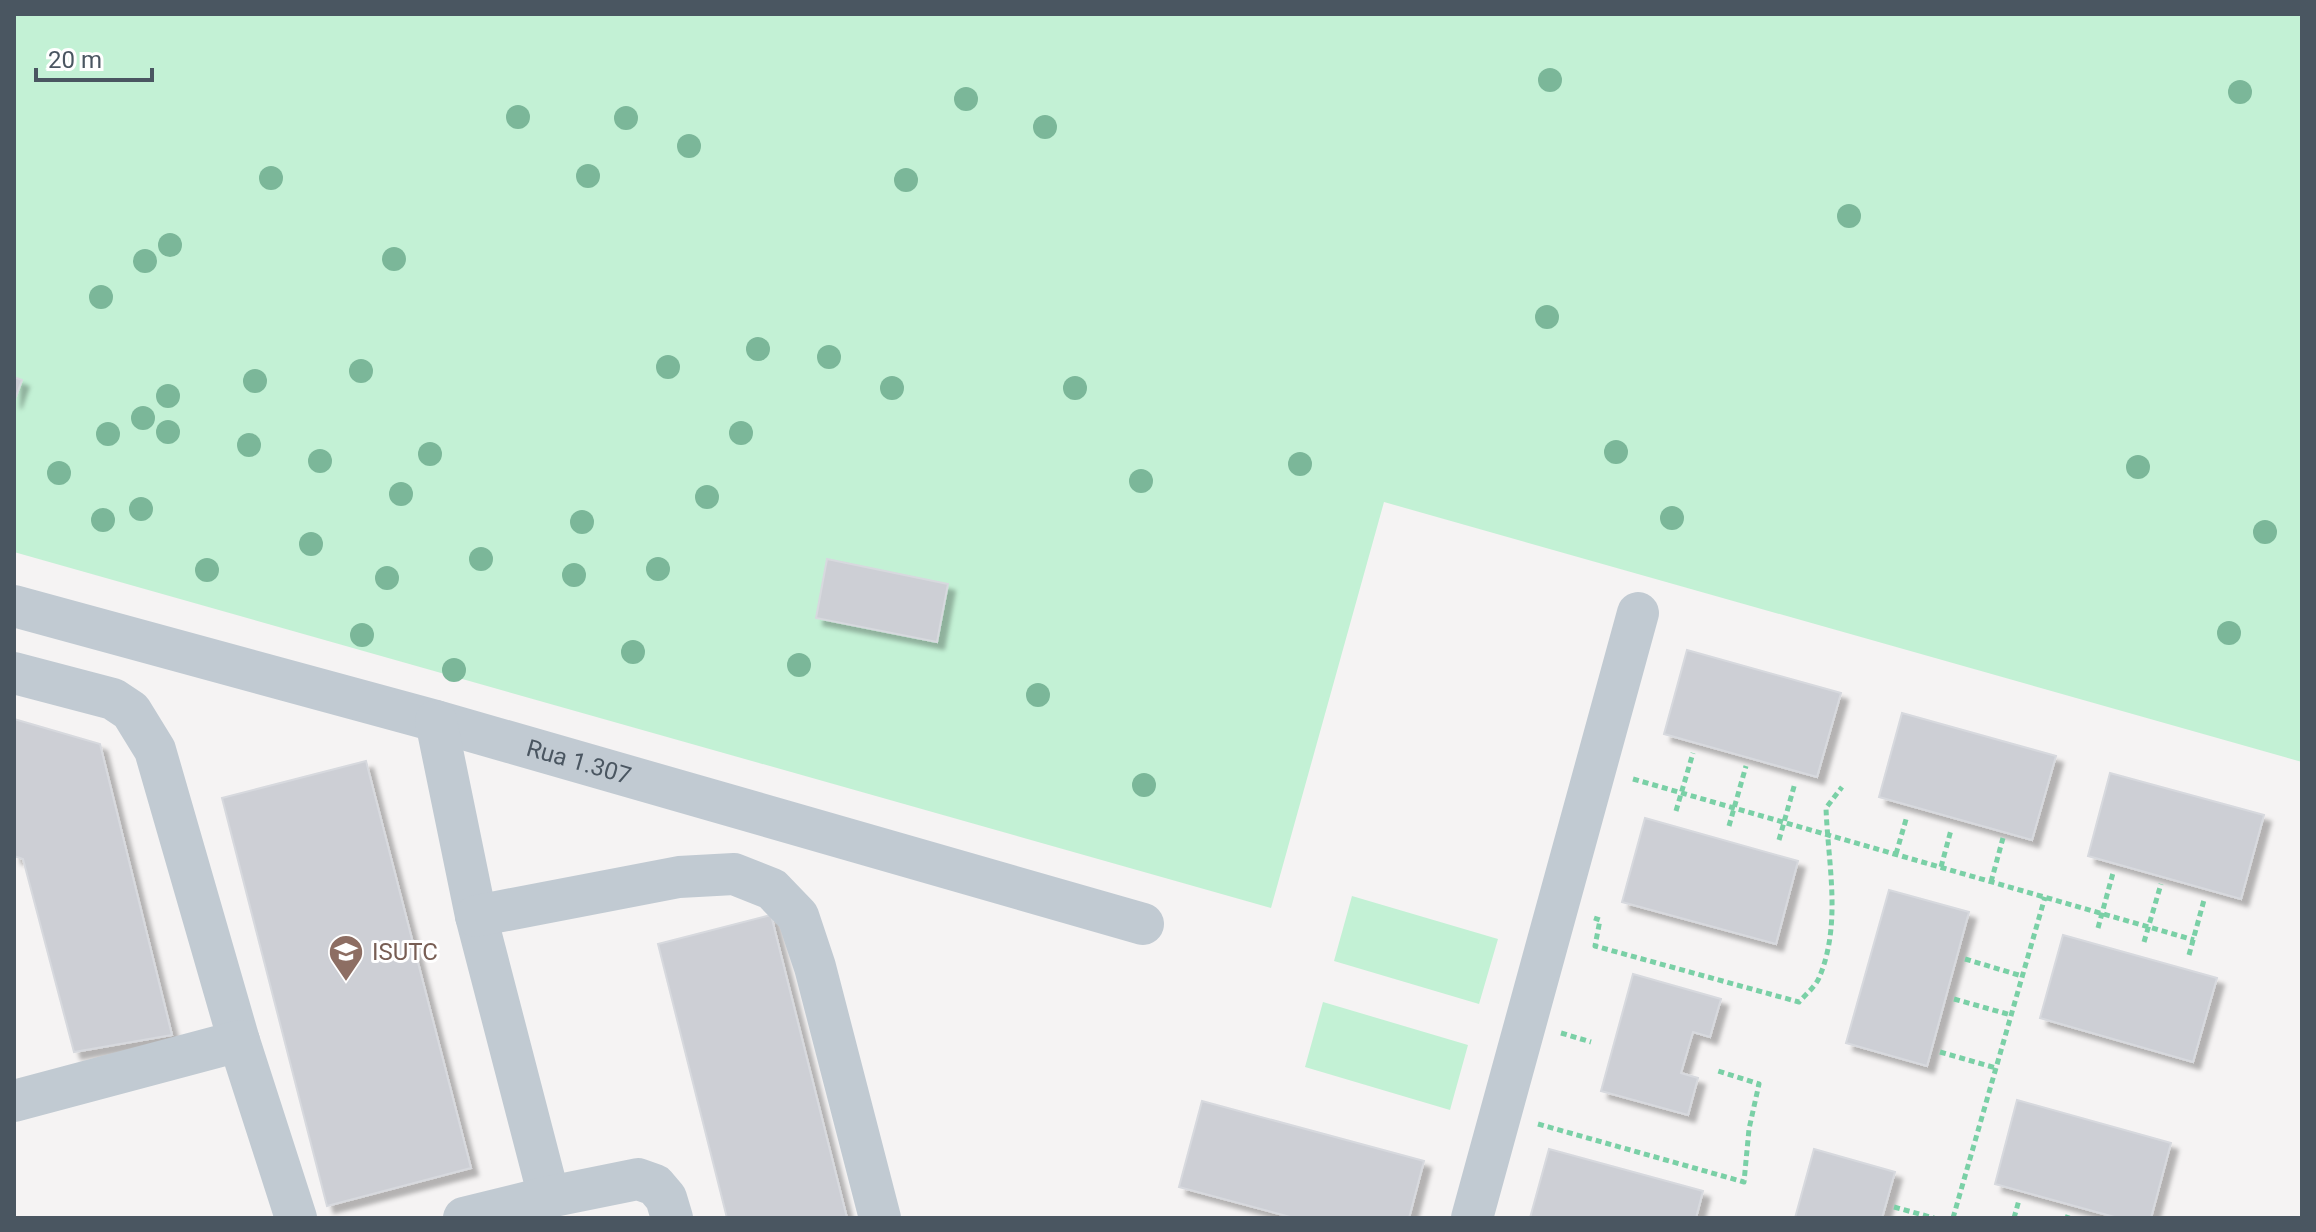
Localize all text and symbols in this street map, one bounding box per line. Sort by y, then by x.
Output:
scale bar [36,32,152,82]
text: 20 m [48,46,102,74]
street label: Rua 1.307 [523,734,634,790]
school or university icon: ISUTC [327,933,365,983]
place label: ISUTC [372,938,438,966]

